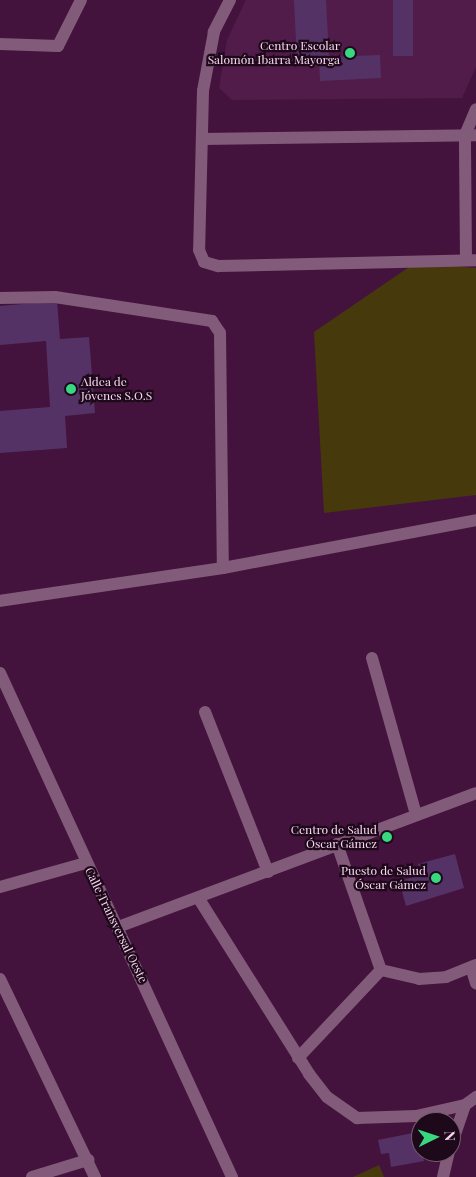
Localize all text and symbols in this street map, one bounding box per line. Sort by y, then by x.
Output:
place label: Centro Escolar Salomón Ibarra Mayorga [207,39,340,67]
marker: Centro Escolar Salomón Ibarra Mayorga [344,47,356,59]
place label: Aldea de Jóvenes S.O.S [81,375,152,403]
marker: Aldea de Jóvenes S.O.S [65,383,77,395]
place label: Centro de Salud Óscar Gámez [291,823,377,851]
marker: Centro de Salud Óscar Gámez [381,831,393,843]
place label: Puesto de Salud Óscar Gámez [341,864,426,892]
street label: Calle Transversal Oeste [82,865,150,985]
marker: Puesto de Salud Óscar Gámez [430,872,442,884]
north arrow [411,1112,461,1162]
text: N [441,1130,460,1142]

